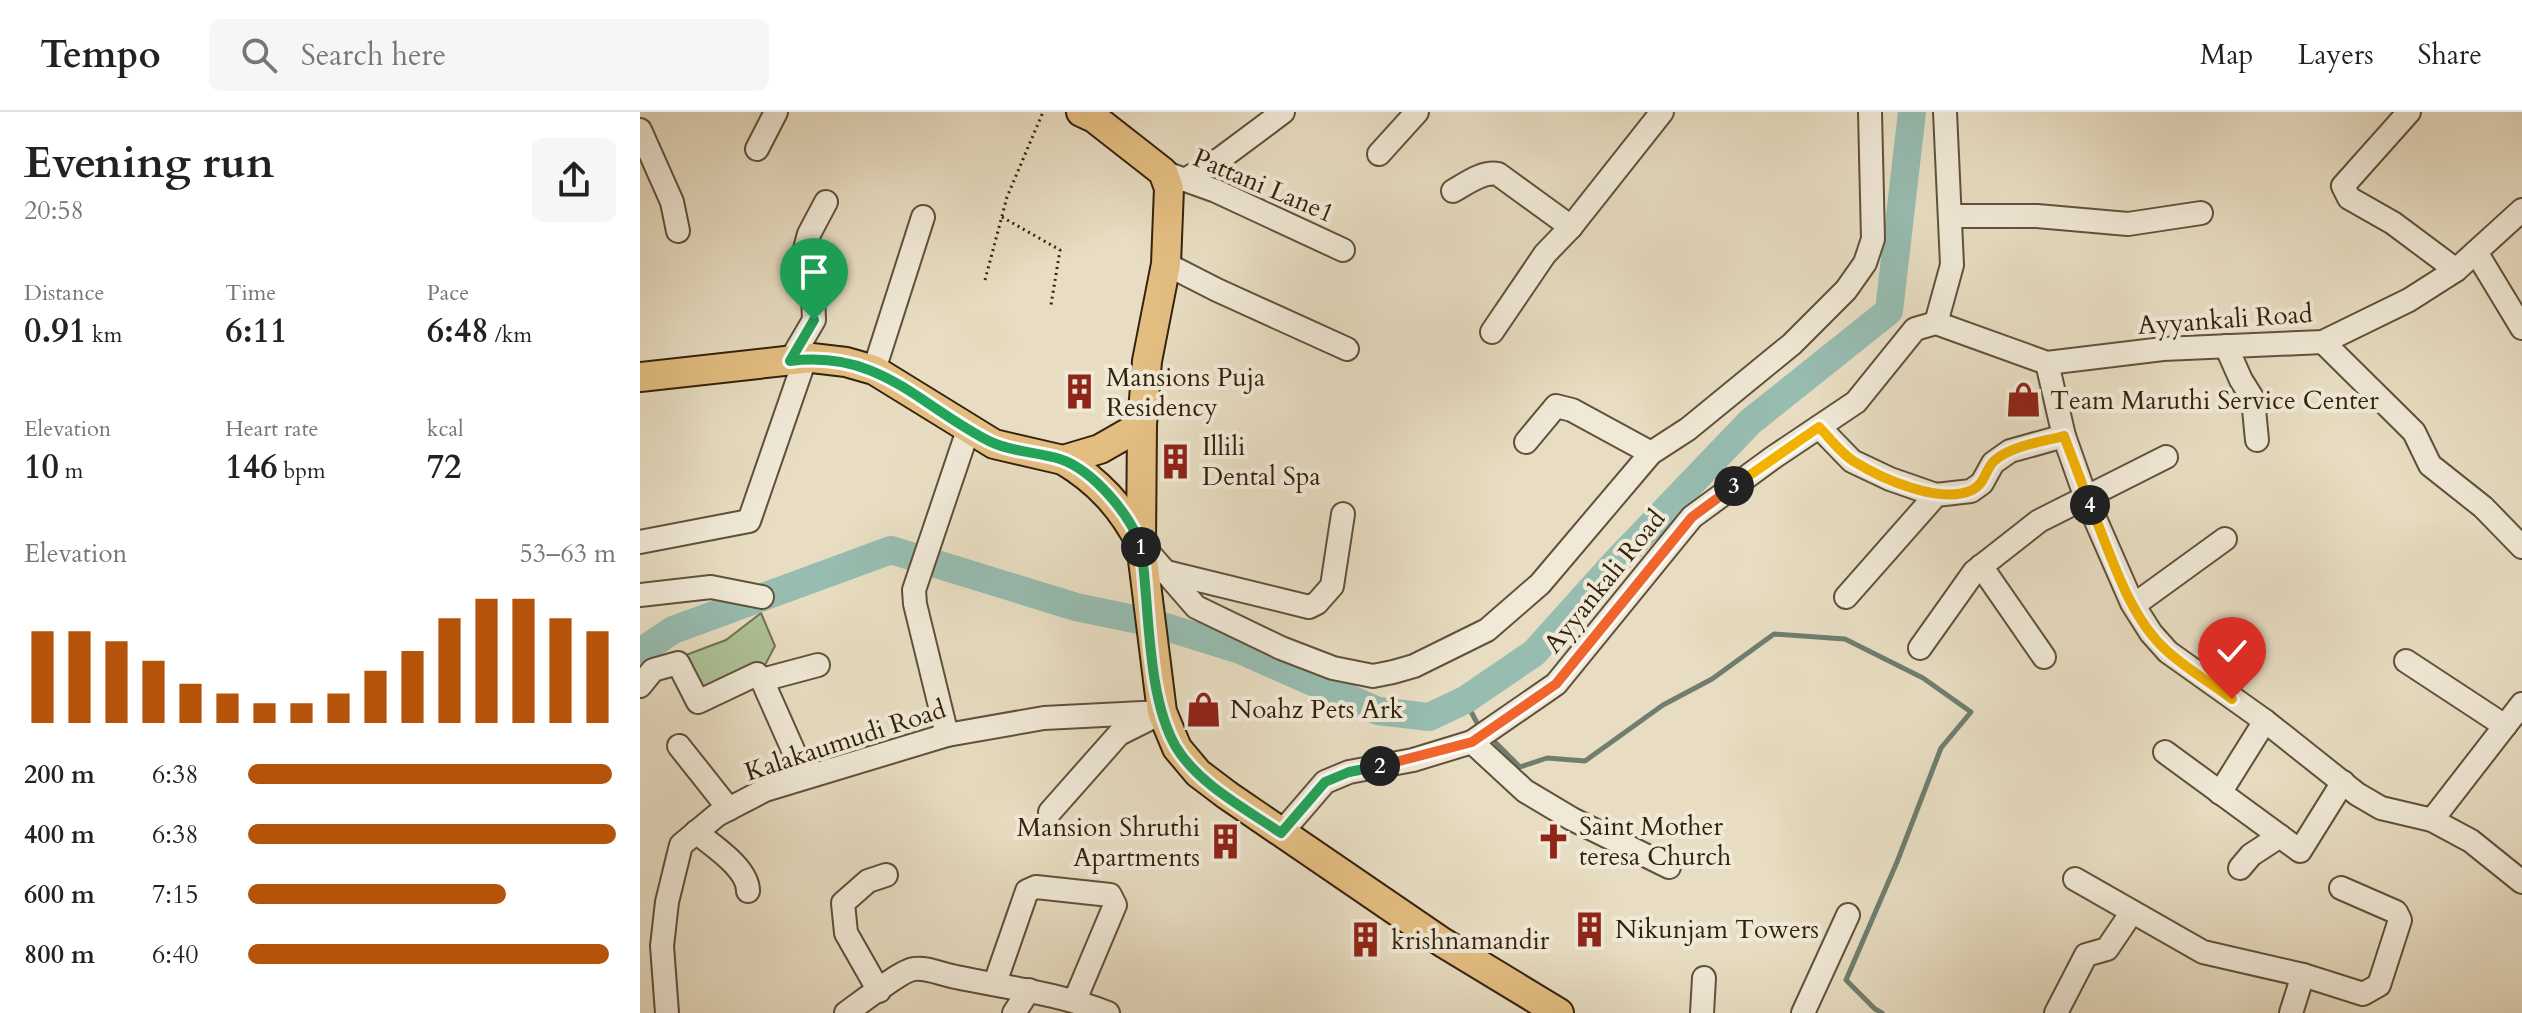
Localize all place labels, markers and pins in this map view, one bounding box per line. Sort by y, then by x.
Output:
pin [780,238,848,320]
place label: Mansions Puja Residency [1106,360,1265,425]
building icon: Mansions Puja Residency [1061,373,1099,411]
shop icon: Team Maruthi Service Center [2005,381,2043,419]
place label: Team Maruthi Service Center [2050,383,2379,418]
place label: Illili Dental Spa [1202,429,1321,494]
building icon: Illili Dental Spa [1157,442,1195,480]
pin: 3 [1714,466,1754,506]
pin: 4 [2070,485,2110,525]
pin: 1 [1121,527,1161,567]
pin [2198,617,2266,699]
shop icon: Noahz Pets Ark [1185,690,1223,728]
place label: Noahz Pets Ark [1230,692,1403,727]
pin: 2 [1360,746,1400,786]
place label: Saint Mother teresa Church [1579,809,1731,874]
place label: Mansion Shruthi Apartments [1017,810,1200,875]
church icon: Saint Mother teresa Church [1534,822,1572,860]
building icon: Mansion Shruthi Apartments [1207,823,1245,861]
building icon: Nikunjam Towers [1570,910,1608,948]
place label: Nikunjam Towers [1615,912,1819,947]
building icon: krishnamandir [1346,921,1384,959]
place label: krishnamandir [1391,923,1550,958]

